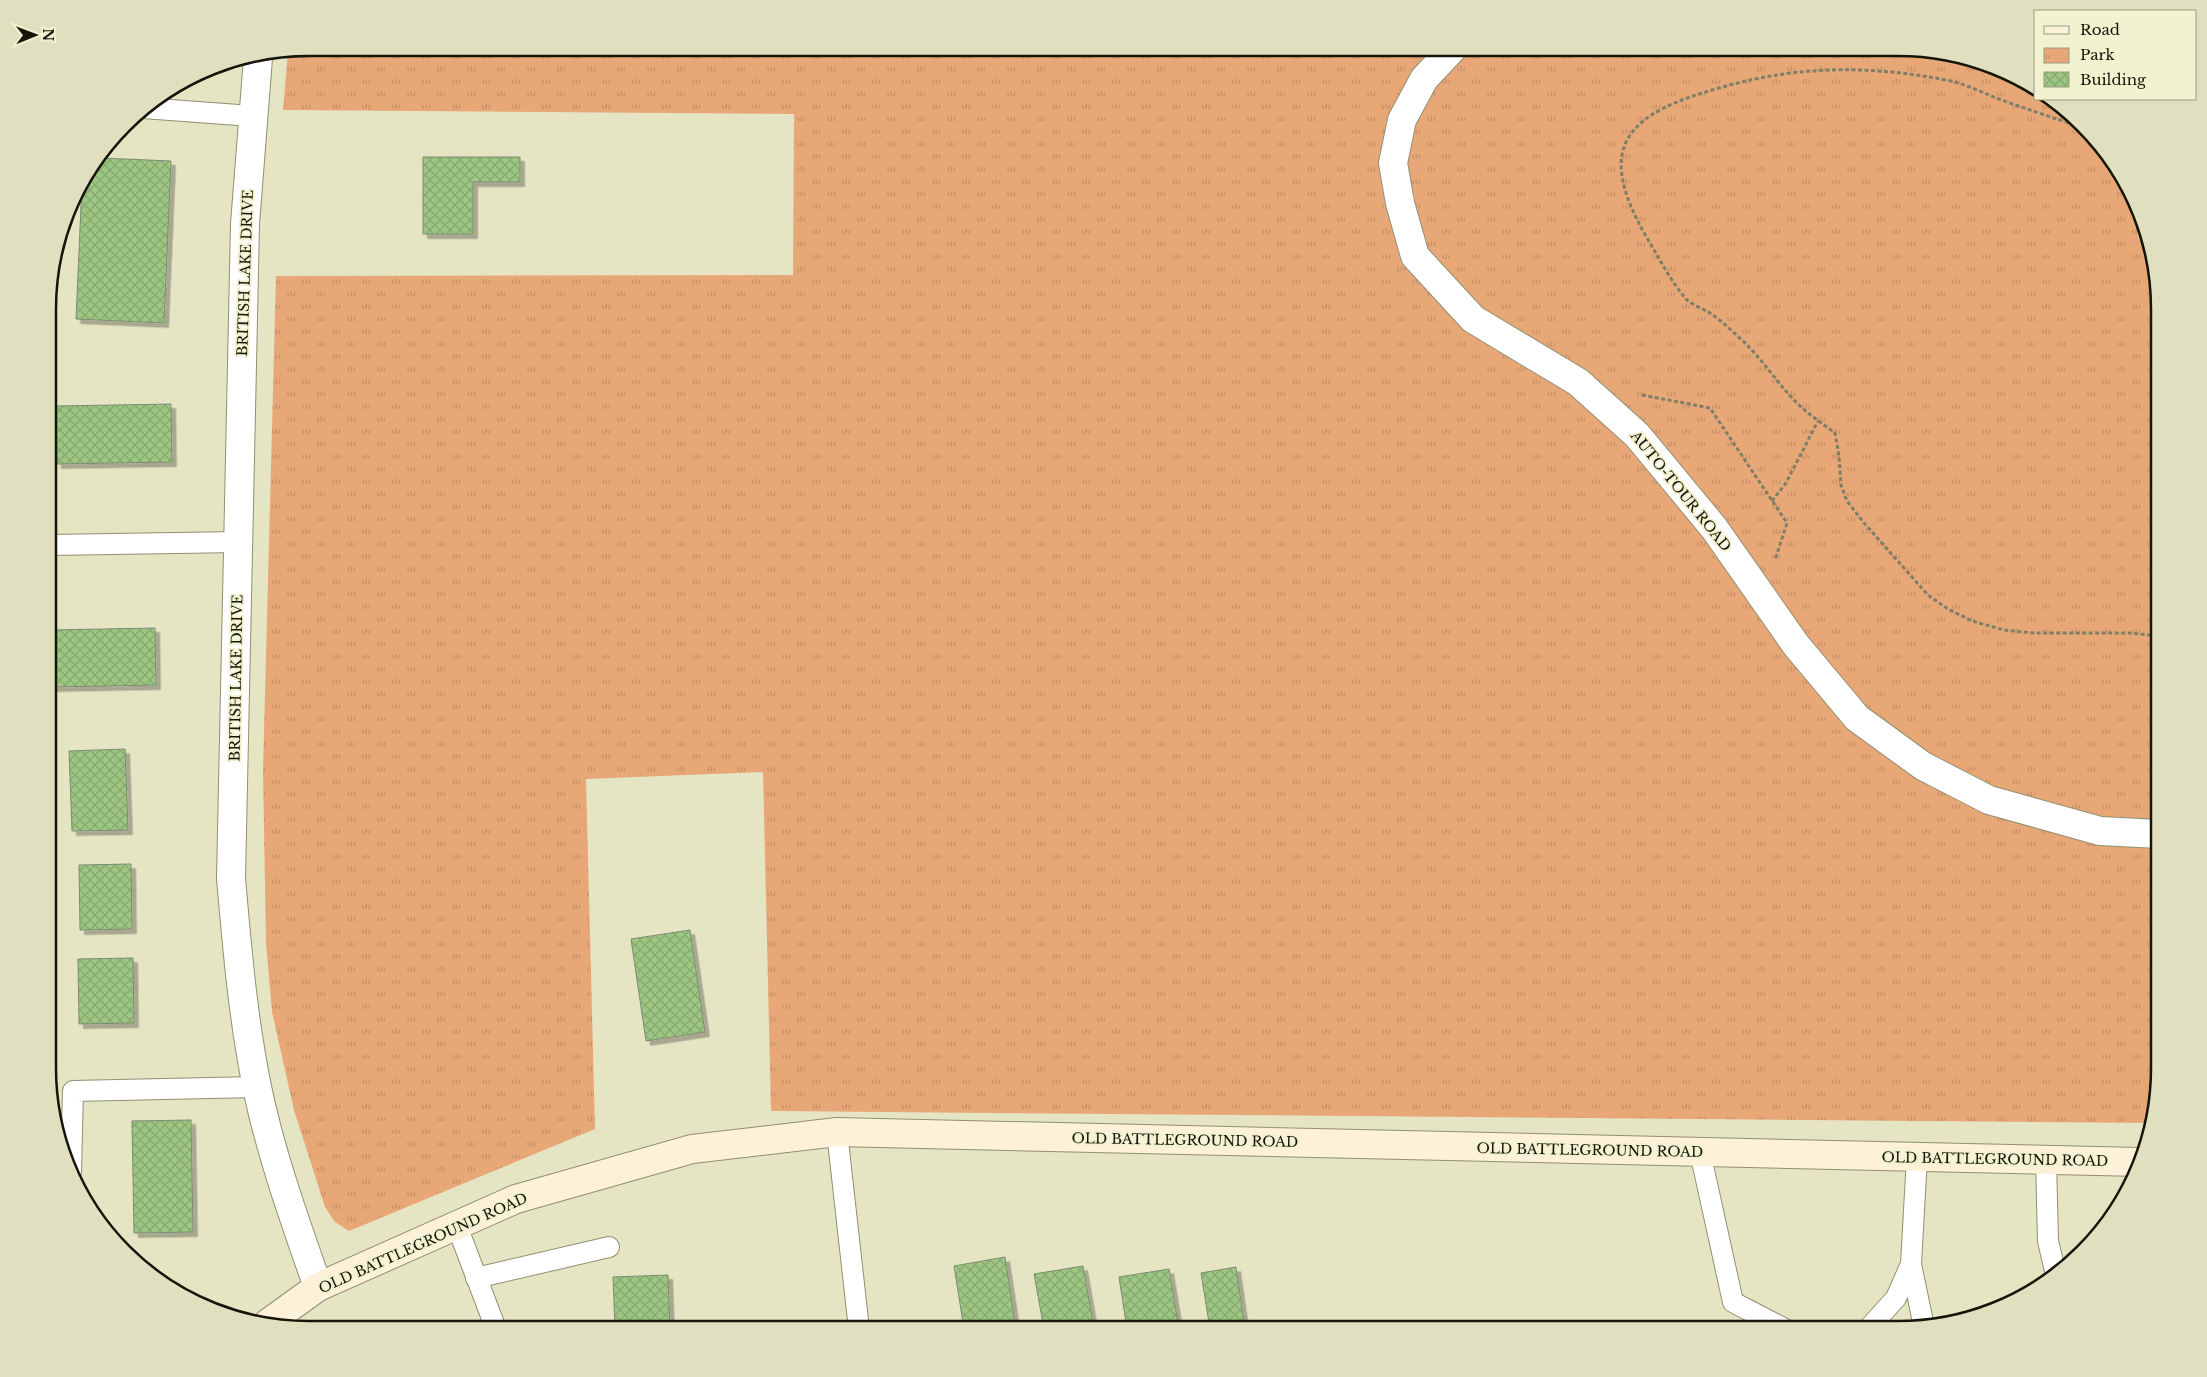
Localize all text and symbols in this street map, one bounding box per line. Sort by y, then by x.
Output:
north arrow [10,10,60,60]
legend [2034,10,2197,100]
text: Road [2080,20,2120,39]
text: N [39,28,57,42]
text: Park [2080,45,2116,64]
text: Building [2080,70,2147,89]
street label: BRITISH LAKE DRIVE [233,189,257,357]
street label: AUTO-TOUR ROAD [1626,426,1735,555]
street label: BRITISH LAKE DRIVE [226,594,246,762]
street label: OLD BATTLEGROUND ROAD [1072,1129,1298,1151]
street label: OLD BATTLEGROUND ROAD [1477,1139,1703,1161]
street label: OLD BATTLEGROUND ROAD [1882,1148,2108,1170]
street label: OLD BATTLEGROUND ROAD [316,1189,530,1297]

